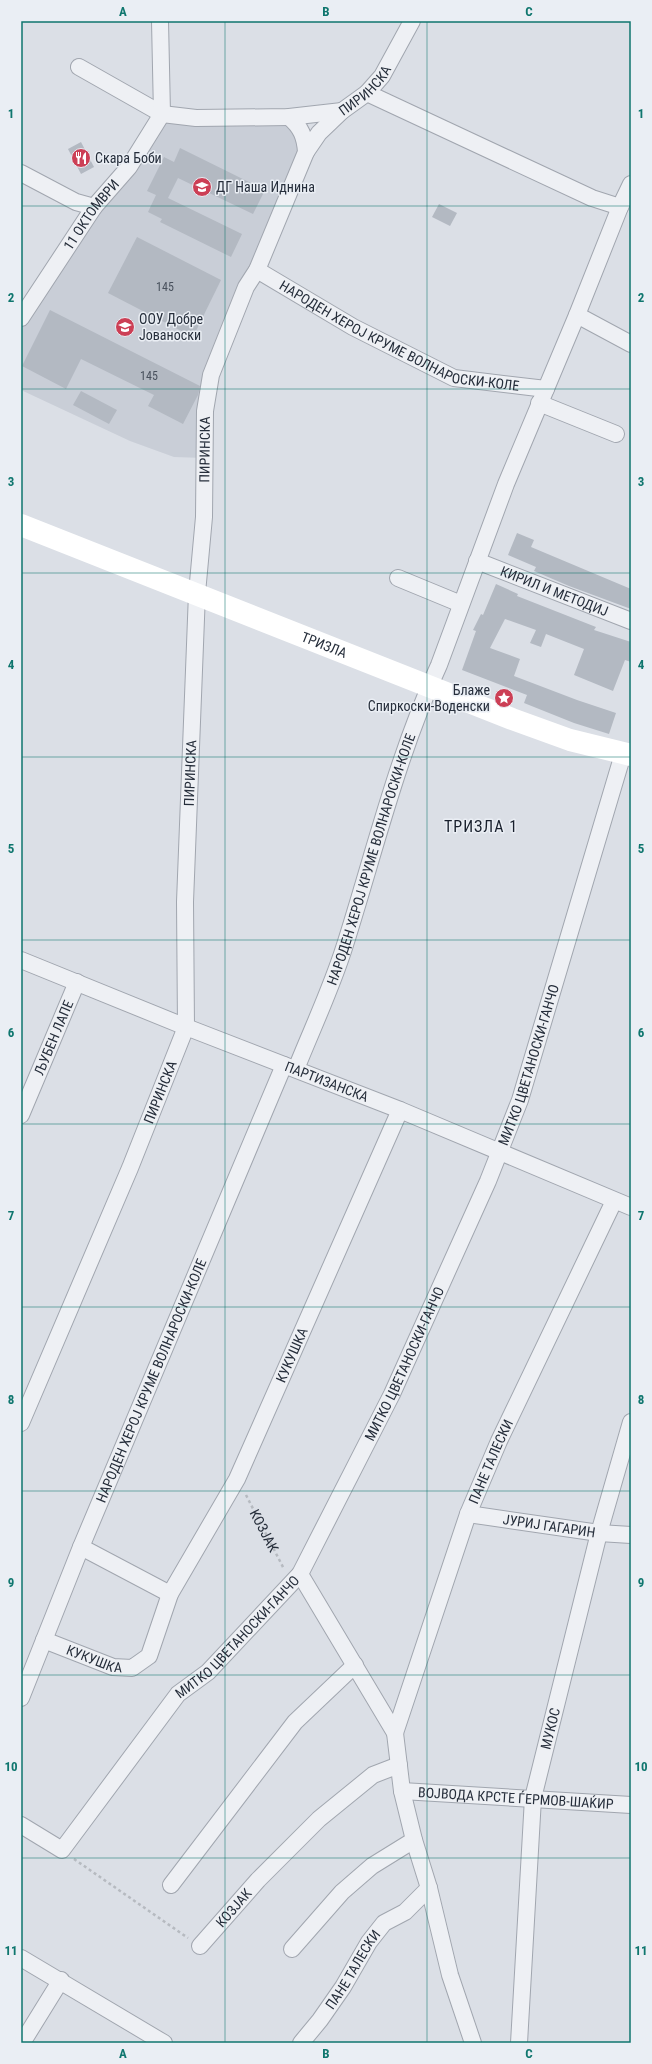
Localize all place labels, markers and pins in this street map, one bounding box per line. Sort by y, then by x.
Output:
restaurant icon: Скара Боби [70,147,92,169]
place label: Скара Боби [95,150,162,166]
school or university icon: ДГ Наша Иднина [191,176,213,198]
place label: ДГ Наша Иднина [216,179,315,195]
place label: ООУ Добре Јованоски [139,311,204,343]
school or university icon: ООУ Добре Јованоски [114,316,136,338]
place label: Блаже Спиркоски-Воденски [368,682,490,714]
place icon: Блаже Спиркоски-Воденски [493,687,515,709]

